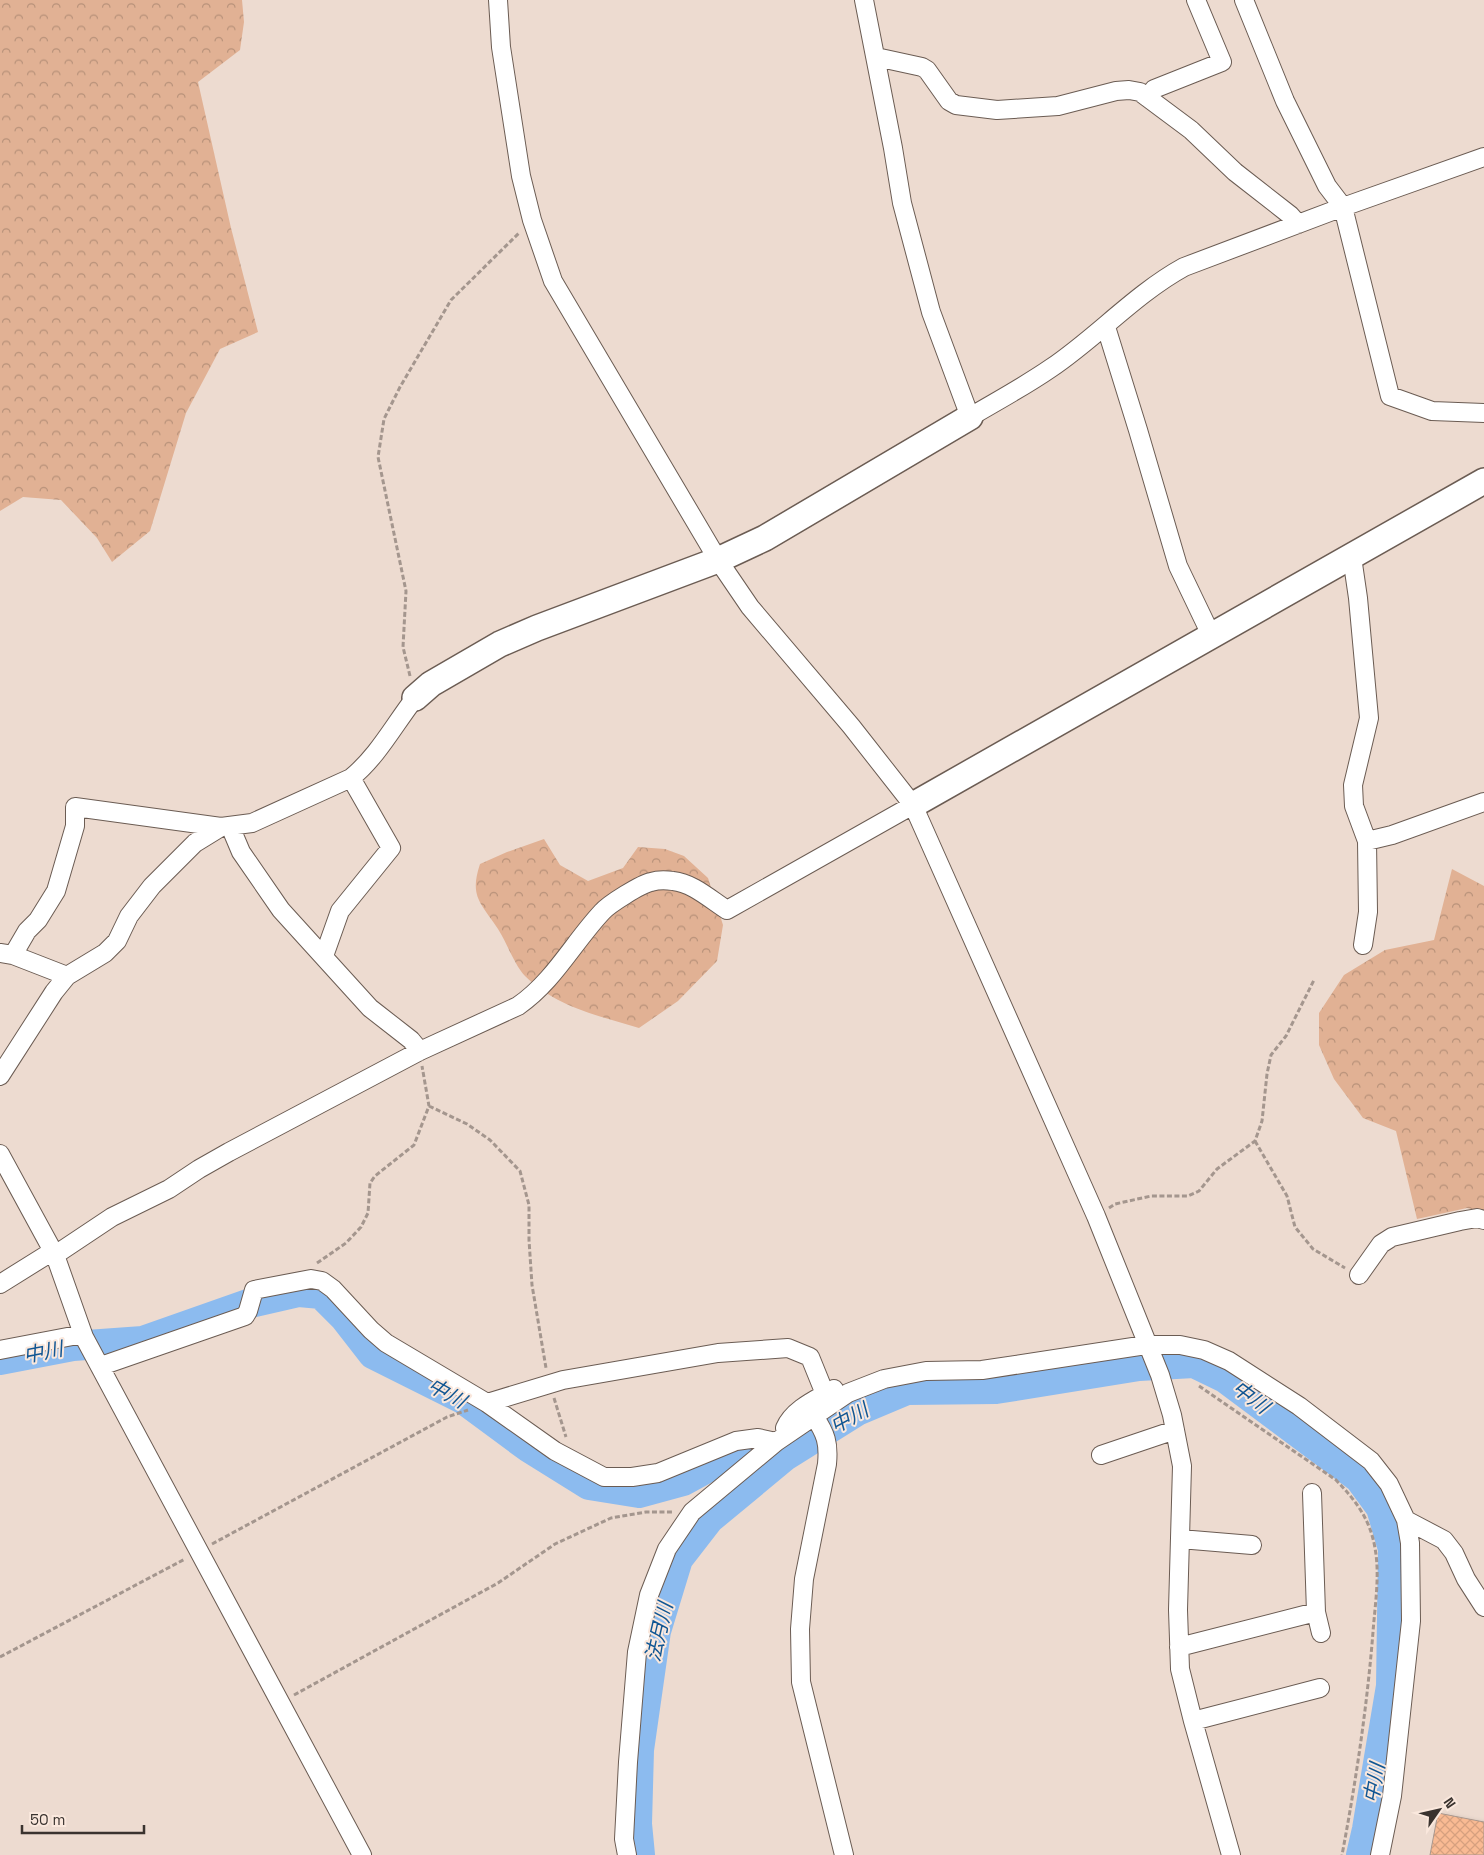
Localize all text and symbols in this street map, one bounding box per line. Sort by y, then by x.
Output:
water label: 中川 [21,1335,67,1369]
water label: 中川 [423,1372,473,1415]
water label: 中川 [1227,1375,1276,1421]
water label: 中川 [825,1396,875,1439]
water label: 法月川 [640,1598,679,1664]
water label: 中川 [1358,1759,1391,1805]
north arrow [1414,1785,1464,1835]
text: N [1440,1794,1460,1812]
scale bar [22,1802,145,1834]
text: 50 m [30,1810,65,1829]

